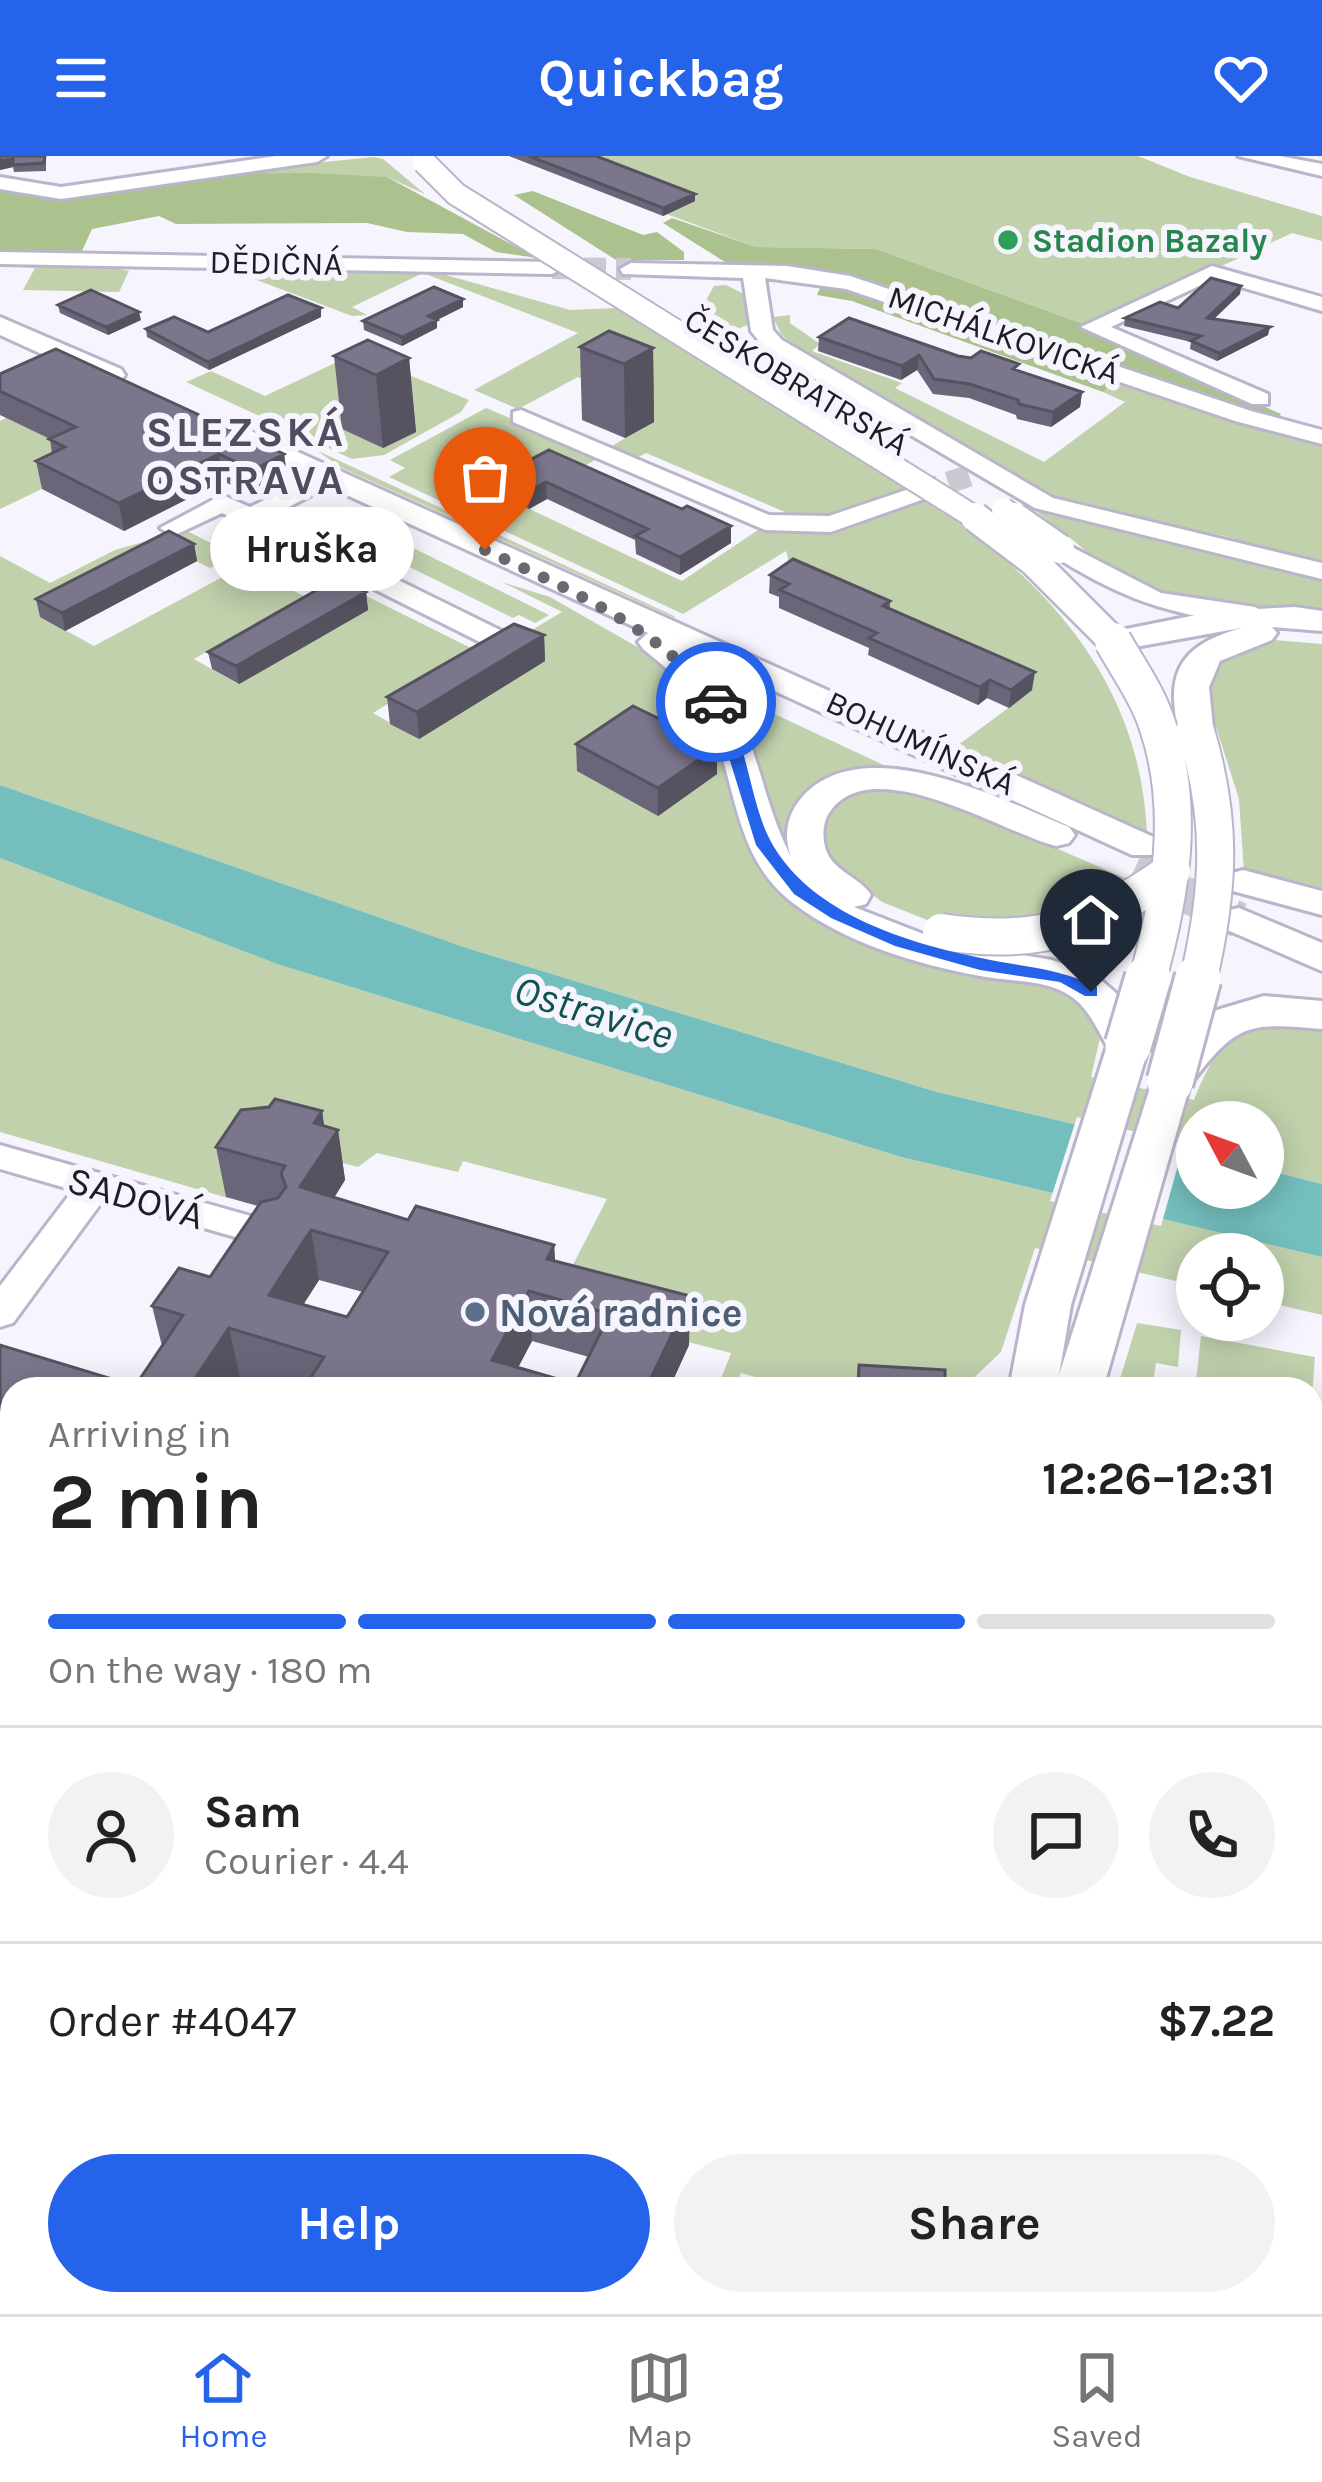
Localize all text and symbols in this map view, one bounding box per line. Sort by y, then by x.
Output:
icon: menu [48,45,114,111]
icon: heart [1208,45,1274,111]
text: Quickbag [538,46,784,110]
place label: Stadion Bazaly [1032,222,1267,260]
marker: Stadion Bazaly [995,227,1021,253]
street label: DĚDIČNÁ [209,242,343,283]
street label: MICHÁLKOVICKÁ [883,277,1125,392]
street label: ČESKOBRATRSKÁ [678,299,916,464]
district label: SLEZSKÁ OSTRAVA [146,406,346,505]
pin [434,427,536,550]
icon: bag [452,445,518,511]
callout: Hruška [209,508,413,592]
text: Hruška [245,526,379,572]
courier [656,642,776,762]
icon: car [683,669,749,735]
street label: BOHUMÍNSKÁ [820,682,1022,803]
pin [1040,869,1142,992]
icon: home [1058,887,1124,953]
water label: Ostravice [508,964,679,1060]
north arrow [1176,1101,1284,1209]
map controls [1176,1101,1284,1341]
street label: SADOVÁ [62,1157,209,1239]
button: locate [1176,1233,1284,1341]
place label: Nová radnice [499,1290,742,1336]
marker: Nová radnice [462,1299,488,1325]
text: Arriving in [48,1411,231,1457]
text: 12:26–12:31 [1042,1453,1275,1505]
text: 2 min [48,1456,263,1548]
text: On the way · 180 m [48,1647,373,1693]
button: person [48,1772,174,1898]
button: chat [993,1772,1119,1898]
button: phone [1149,1772,1275,1898]
text: Sam [204,1786,302,1838]
text: Courier · 4.4 [204,1838,409,1884]
text: Order #4047 [48,1995,296,2047]
text: $7.22 [1157,1995,1275,2047]
button: Help [48,2154,650,2292]
button: Share [674,2154,1275,2292]
tab: Home [179,2345,267,2455]
tab: Map [626,2345,692,2455]
tab: Saved [1051,2345,1143,2455]

